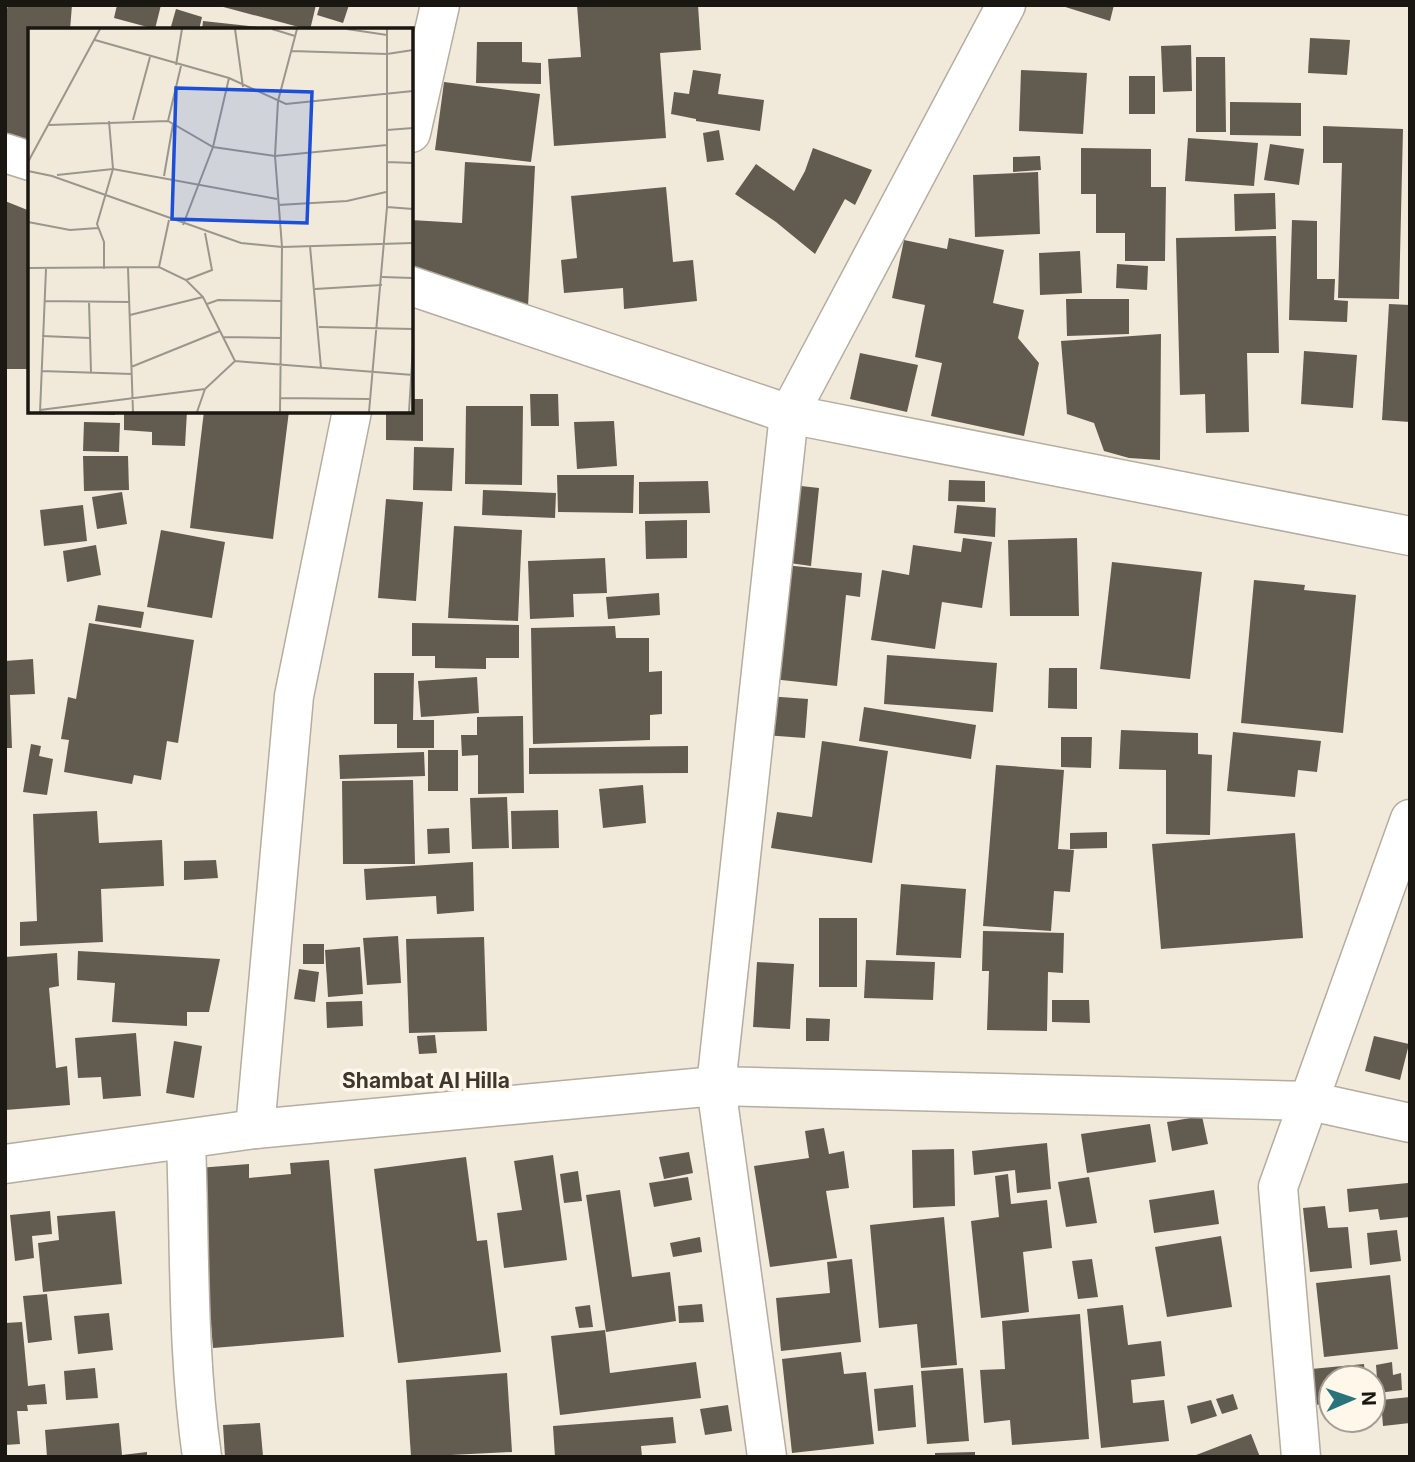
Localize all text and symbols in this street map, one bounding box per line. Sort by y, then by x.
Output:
inset map [28,28,413,413]
district label: Shambat Al Hilla [342,1068,510,1093]
north arrow [1317,1364,1387,1434]
text: N [1357,1391,1380,1406]

